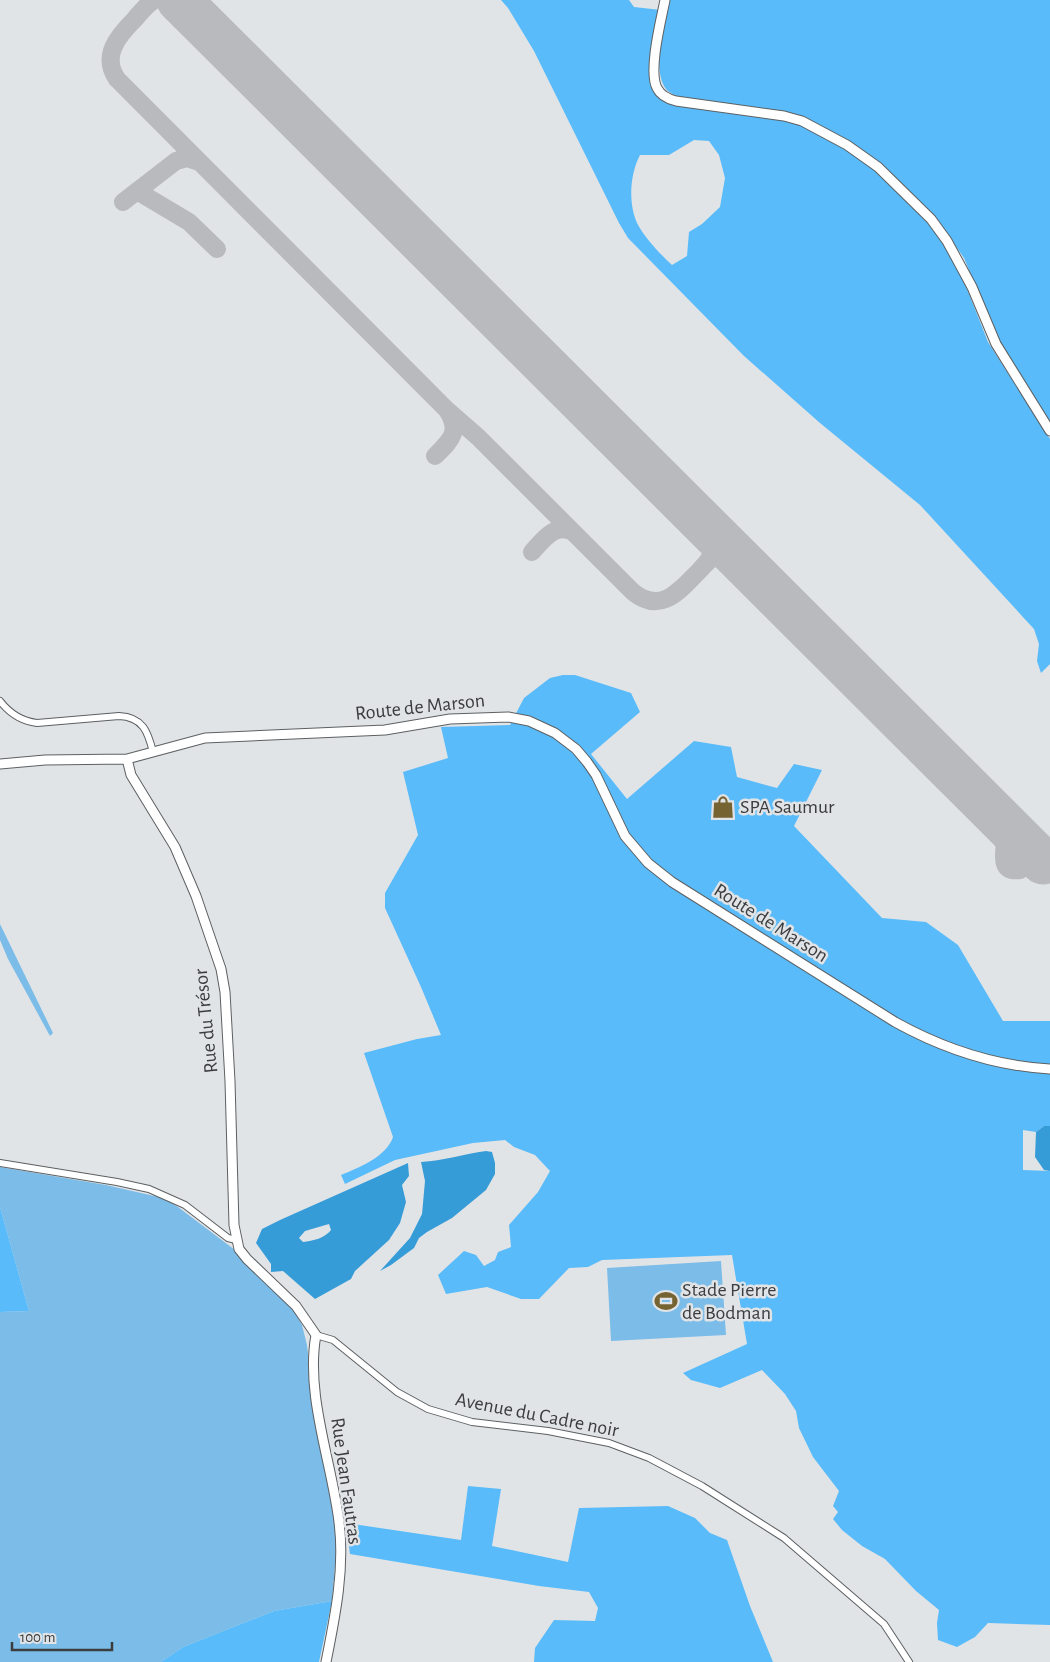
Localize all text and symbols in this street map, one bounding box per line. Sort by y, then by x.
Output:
street label: Route de Marson [354,690,486,724]
shop icon: SPA Saumur [710,794,736,820]
place label: SPA Saumur [740,797,835,817]
street label: Route de Marson [710,880,832,966]
street label: Rue du Trésor [191,967,221,1074]
place label: Stade Pierre de Bodman [682,1280,777,1323]
sports icon: Stade Pierre de Bodman [653,1288,679,1314]
street label: Avenue du Cadre noir [454,1389,621,1441]
street label: Rue Jean Fautras [327,1416,365,1546]
scale bar [12,1620,112,1652]
text: 100 m [20,1630,55,1645]

